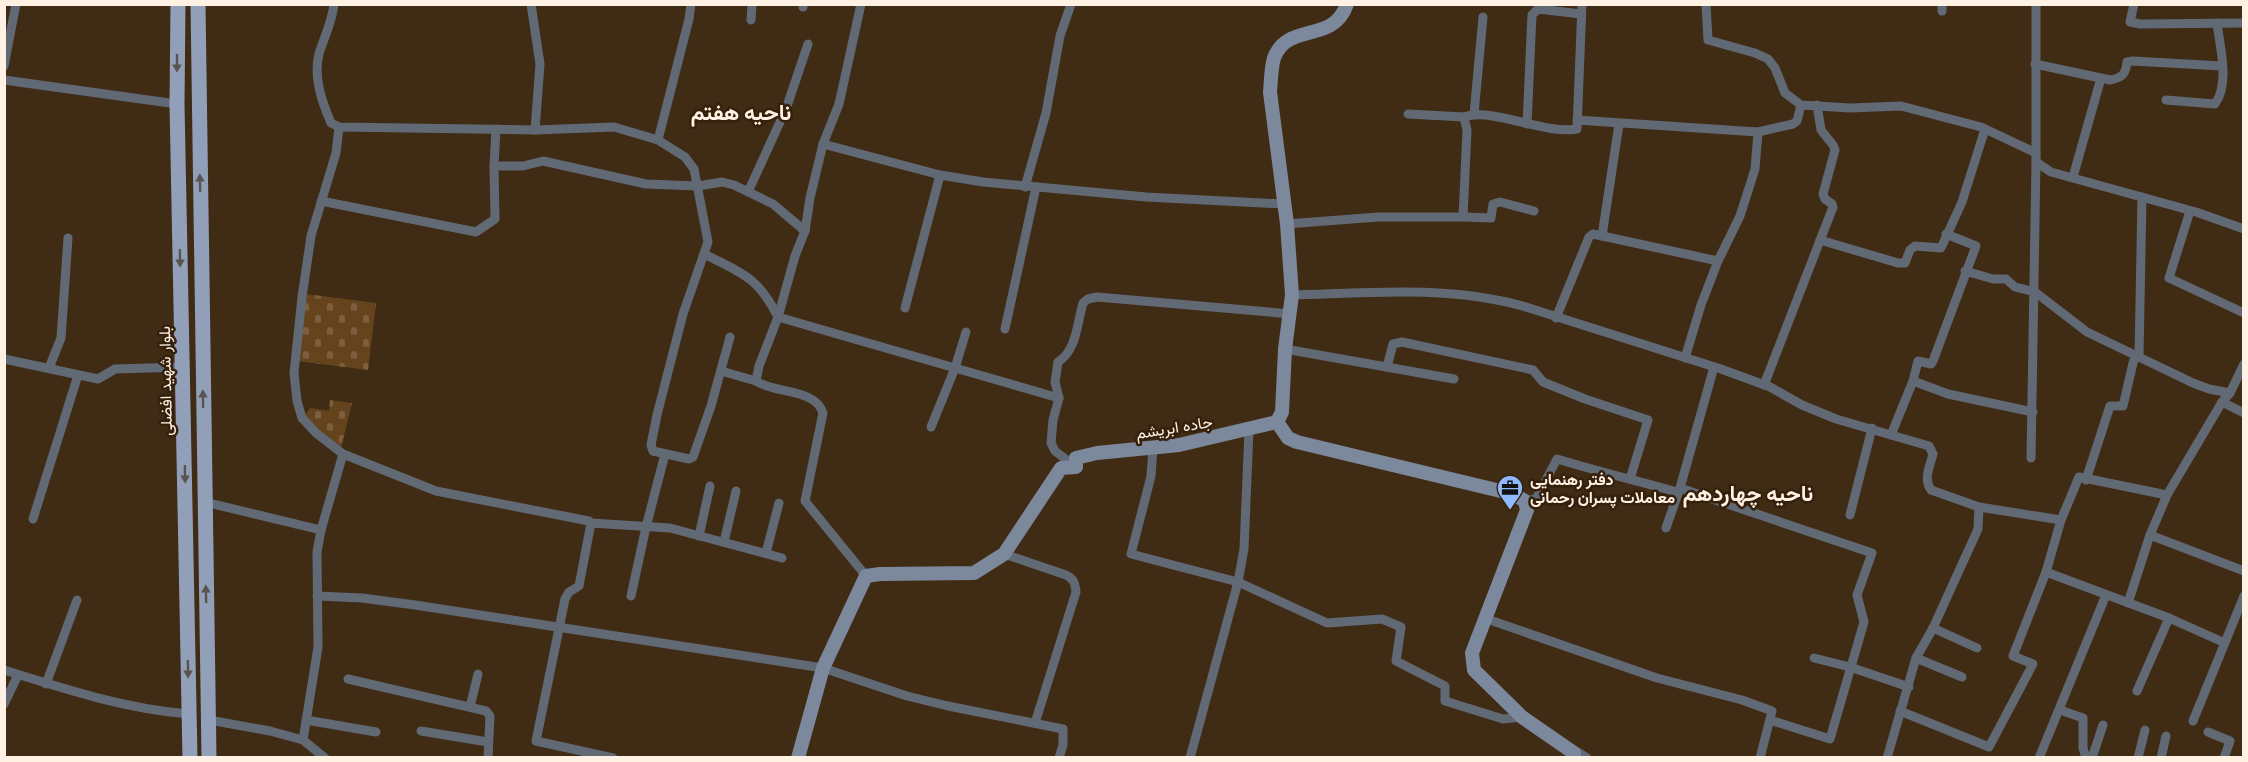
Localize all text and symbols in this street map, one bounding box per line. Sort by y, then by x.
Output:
one-way arrow [172,53,182,72]
district label: ناحیه هفتم [691,97,791,128]
one-way arrow [195,174,205,193]
one-way arrow [176,248,185,267]
street label: بلوار شهید افضلی [153,326,178,436]
one-way arrow [198,390,208,409]
street label: جاده ابریشم [1134,410,1214,445]
one-way arrow [180,464,190,483]
place label: دفتر رهنمایی معاملات پسران رحمانی [1530,468,1676,509]
office icon: دفتر رهنمایی معاملات پسران رحمانی [1495,473,1525,511]
district label: ناحیه چهاردهم [1683,478,1813,509]
one-way arrow [202,585,211,604]
one-way arrow [184,659,193,678]

